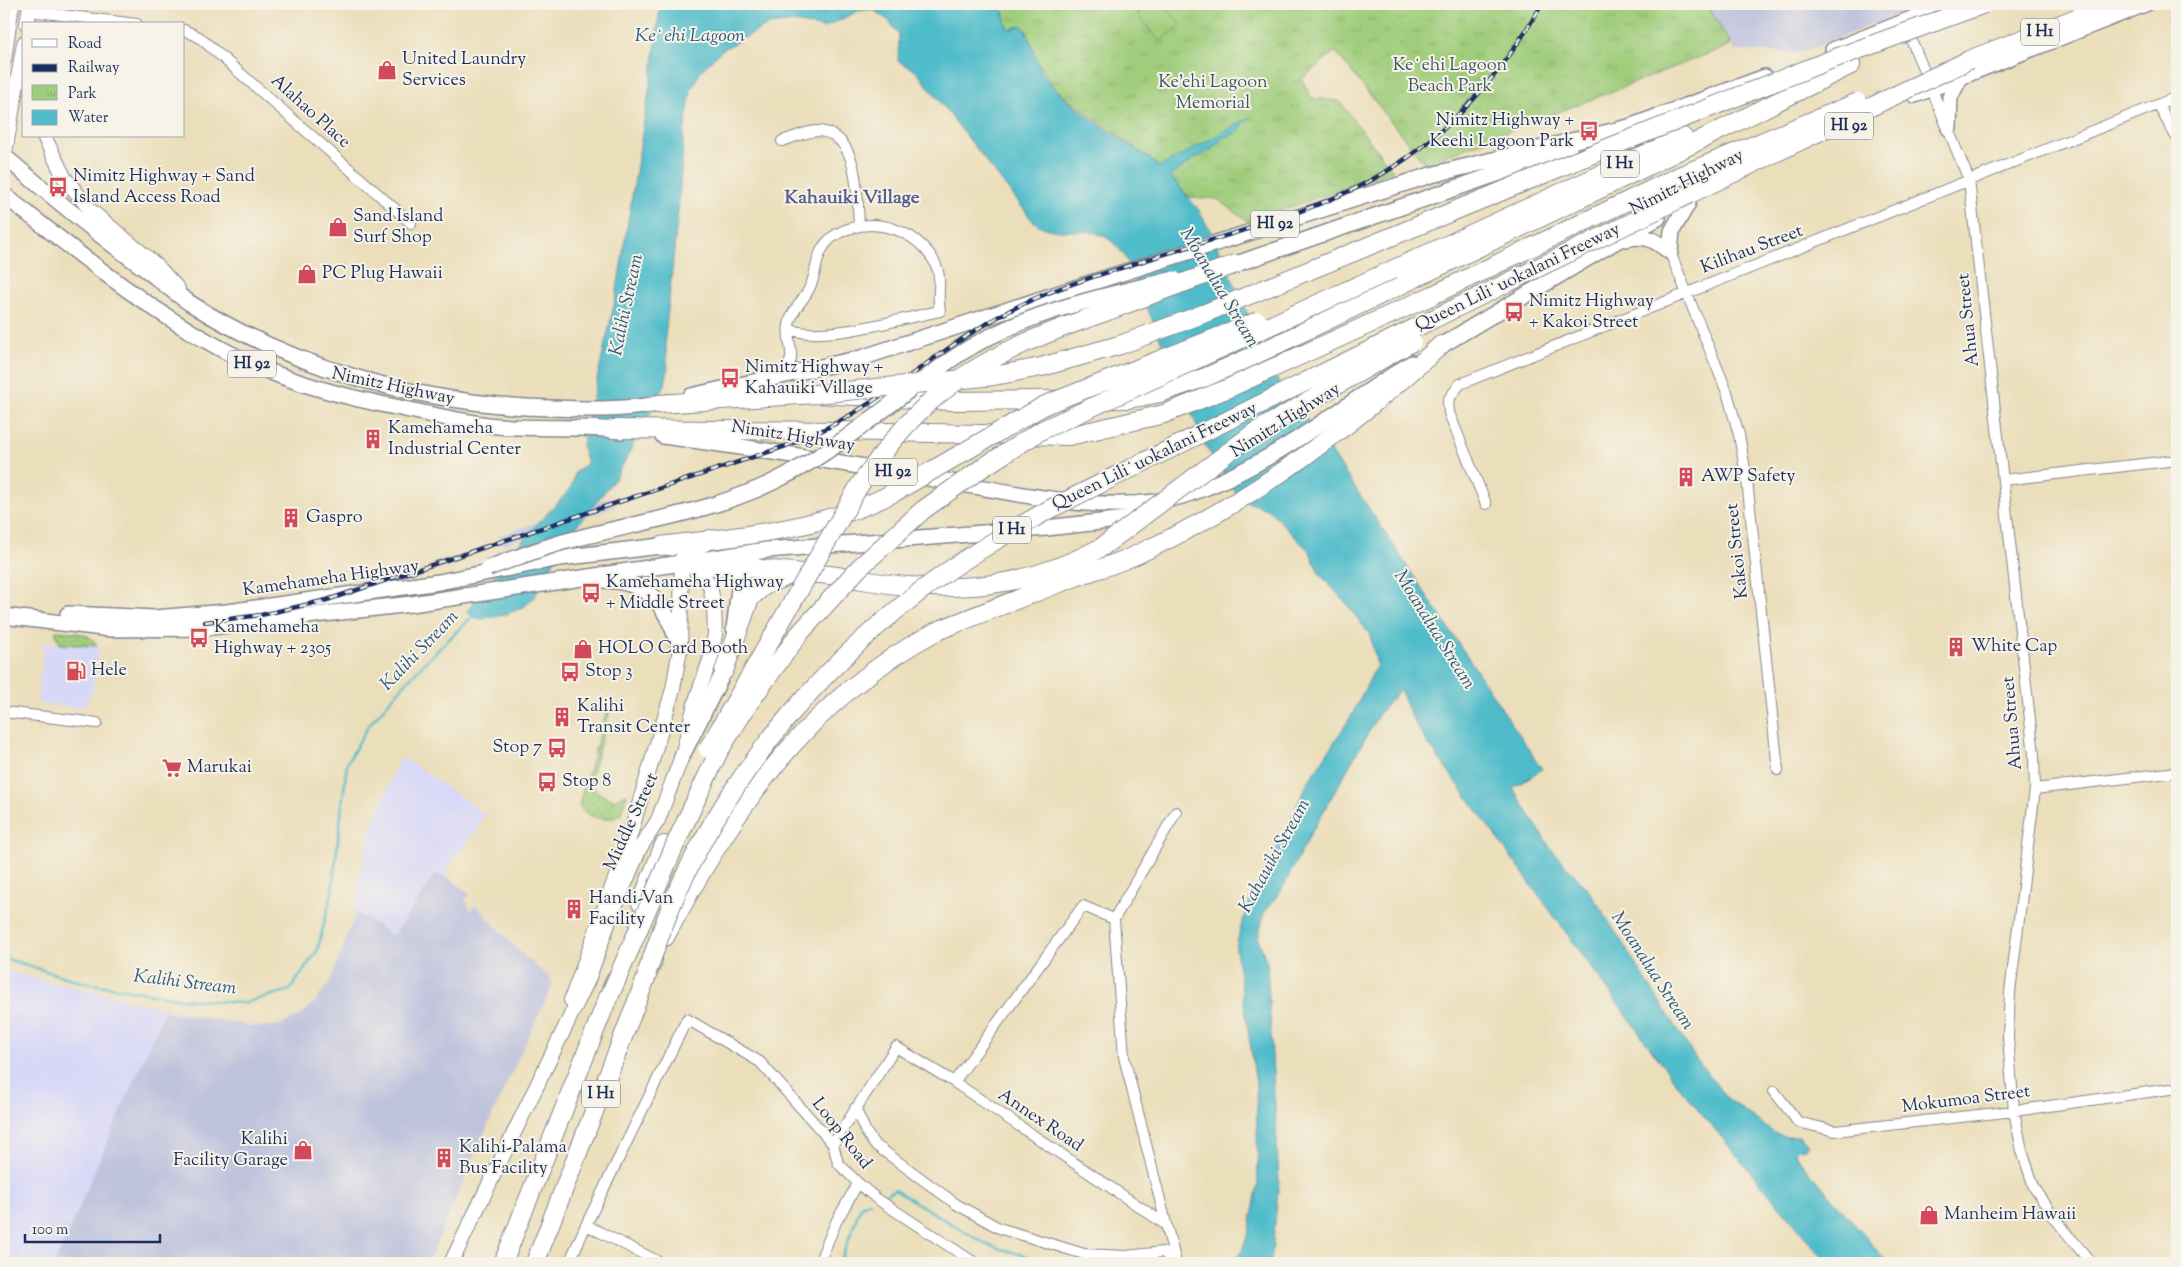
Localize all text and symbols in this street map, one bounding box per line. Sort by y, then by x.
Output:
road number: I H1 [2021,18,2059,46]
legend [22,22,185,138]
water label: Keʻehi Lagoon [635,23,745,50]
text: Road [68,34,102,55]
place label: United Laundry Services [402,47,526,94]
park label: Keʻehi Lagoon Beach Park [1393,53,1507,100]
text: Railway [68,58,120,79]
shop icon: United Laundry Services [376,59,398,81]
street label: Alahao Place [264,69,356,155]
park label: Ke'ehi Lagoon Memorial [1158,70,1268,117]
text: Park [68,84,97,105]
text: Water [68,108,109,129]
place label: Nimitz Highway + Keehi Lagoon Park [1429,108,1574,155]
road number: HI 92 [1825,112,1873,140]
bus stop icon: Nimitz Highway + Keehi Lagoon Park [1578,120,1600,142]
street label: Nimitz Highway [1625,143,1749,223]
road number: I H1 [1601,150,1639,178]
place label: Nimitz Highway + Sand Island Access Road [73,164,255,211]
bus stop icon: Nimitz Highway + Sand Island Access Road [47,176,69,198]
district label: Kahauiki Village [784,185,920,212]
place label: Sand Island Surf Shop [353,204,443,251]
road number: HI 92 [1251,210,1299,238]
shop icon: Sand Island Surf Shop [327,216,349,238]
street label: Queen Liliʻuokalani Freeway [1411,217,1625,339]
street label: Kilihau Street [1697,219,1807,281]
water label: Moanalua Stream [1172,223,1266,354]
water label: Kalihi Stream [603,251,651,358]
place label: PC Plug Hawaii [322,261,443,287]
shop icon: PC Plug Hawaii [296,263,318,285]
street label: Ahua Street [1951,272,1987,368]
place label: Nimitz Highway + Kakoi Street [1529,289,1654,336]
bus stop icon: Nimitz Highway + Kakoi Street [1503,301,1525,323]
road number: HI 92 [228,350,276,378]
place label: Nimitz Highway + Kahauiki Village [745,355,883,402]
street label: Nimitz Highway [329,361,457,413]
bus stop icon: Nimitz Highway + Kahauiki Village [719,367,741,389]
street label: Nimitz Highway [1226,377,1346,465]
street label: Queen Liliʻuokalani Freeway [1048,396,1262,518]
street label: Nimitz Highway [729,414,857,460]
place label: Kamehameha Industrial Center [388,416,521,463]
building icon: Kamehameha Industrial Center [362,428,384,450]
road number: HI 92 [869,458,917,486]
place label: AWP Safety [1701,464,1795,490]
building icon: AWP Safety [1675,466,1697,488]
street label: Kakoi Street [1720,502,1756,600]
place label: Gaspro [306,505,363,531]
building icon: Gaspro [280,507,302,529]
road number: I H1 [993,516,1031,544]
street label: Kamehameha Highway [241,554,421,604]
water label: Moanalua Stream [1386,565,1482,695]
place label: Kamehameha Highway + Middle Street [606,570,784,617]
bus stop icon: Kamehameha Highway + Middle Street [580,582,602,604]
water label: Kalihi Stream [374,604,466,698]
place label: Kamehameha Highway + 2305 [214,615,331,662]
bus stop icon: Kamehameha Highway + 2305 [188,627,210,649]
place label: White Cap [1971,634,2057,660]
place label: HOLO Card Booth [598,636,749,662]
building icon: White Cap [1945,636,1967,658]
shop icon: HOLO Card Booth [572,638,594,660]
place label: Hele [91,658,127,684]
place label: Stop 3 [585,659,633,685]
fuel station icon: Hele [65,660,87,682]
bus stop icon: Stop 3 [559,661,581,683]
street label: Ahua Street [1996,675,2030,771]
place label: Kalihi Transit Center [577,694,690,741]
building icon: Kalihi Transit Center [551,706,573,728]
place label: Stop 7 [493,735,542,761]
bus stop icon: Stop 7 [546,737,568,759]
place label: Marukai [187,755,252,781]
supermarket icon: Marukai [161,757,183,779]
place label: Stop 8 [562,769,611,795]
street label: Middle Street [598,769,666,875]
bus stop icon: Stop 8 [536,771,558,793]
water label: Kahauiki Stream [1232,794,1318,918]
place label: Handi-Van Facility [589,886,674,933]
building icon: Handi-Van Facility [563,898,585,920]
water label: Moanalua Stream [1604,906,1701,1036]
water label: Kalihi Stream [132,963,238,1003]
street label: Mokumoa Street [1900,1079,2032,1121]
road number: I H1 [582,1080,620,1108]
street label: Annex Road [992,1083,1088,1159]
street label: Loop Road [805,1093,877,1175]
place label: Kalihi Facility Garage [173,1127,288,1174]
place label: Kalihi-Palama Bus Facility [459,1135,567,1182]
shop icon: Kalihi Facility Garage [292,1139,314,1161]
building icon: Kalihi-Palama Bus Facility [433,1147,455,1169]
place label: Manheim Hawaii [1944,1202,2076,1228]
shop icon: Manheim Hawaii [1918,1204,1940,1226]
scale bar [25,1212,160,1244]
text: 100 m [32,1220,69,1241]

